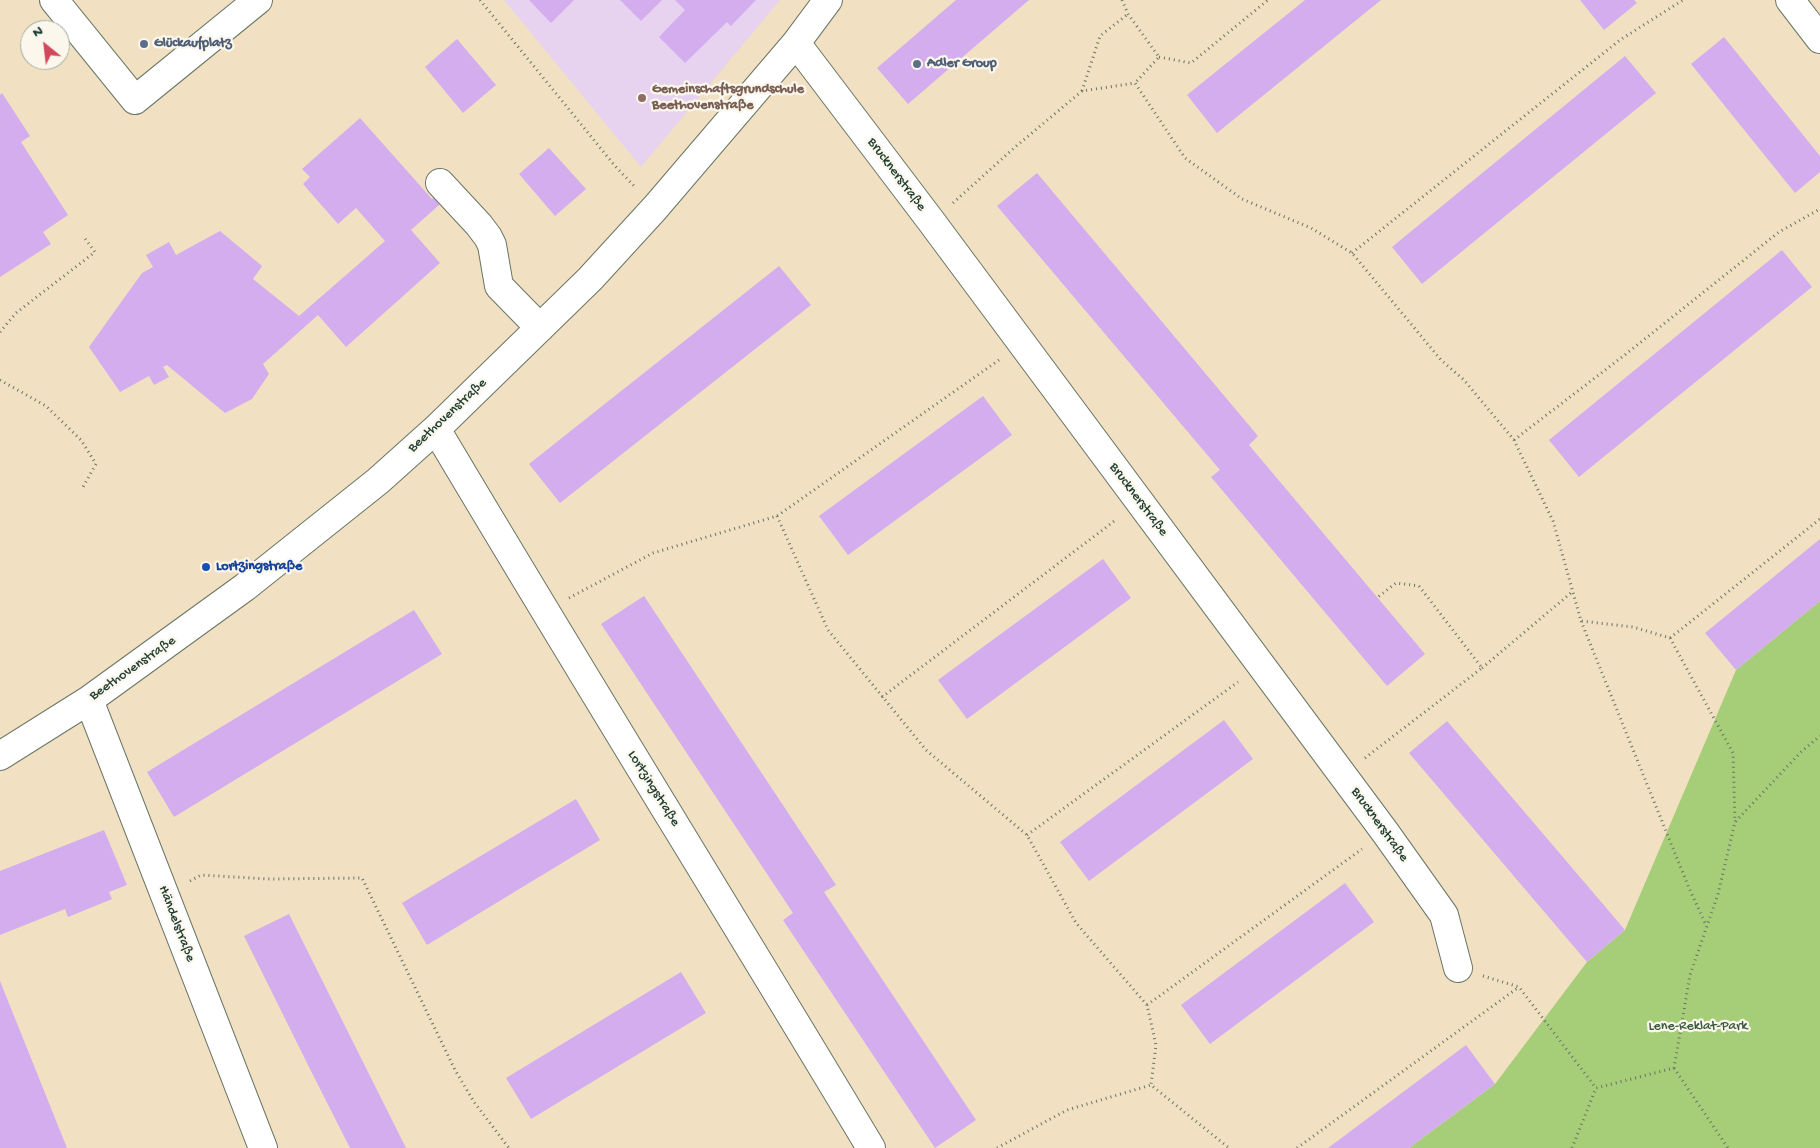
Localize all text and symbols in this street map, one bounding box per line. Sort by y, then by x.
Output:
north arrow [20,20,70,70]
text: N [30,23,46,42]
place label: Glückaufplatz [154,36,232,52]
marker: Glückaufplatz [138,38,150,50]
place label: Adler Group [927,56,997,72]
marker: Adler Group [911,58,923,70]
place label: Gemeinschaftsgrundschule Beethovenstraße [652,82,804,114]
marker: Gemeinschaftsgrundschule Beethovenstraße [636,92,648,104]
street label: Brucknerstraße [863,135,929,215]
street label: Beethovenstraße [405,375,491,457]
street label: Brucknerstraße [1105,460,1171,540]
place label: Lortzingstraße [216,559,302,575]
marker: Lortzingstraße [200,561,212,573]
street label: Beethovenstraße [87,633,179,705]
street label: Lortzingstraße [623,748,683,830]
street label: Brucknerstraße [1346,785,1412,865]
street label: Händelstraße [154,884,198,964]
park label: Lene-Reklat-Park [1648,1019,1748,1035]

